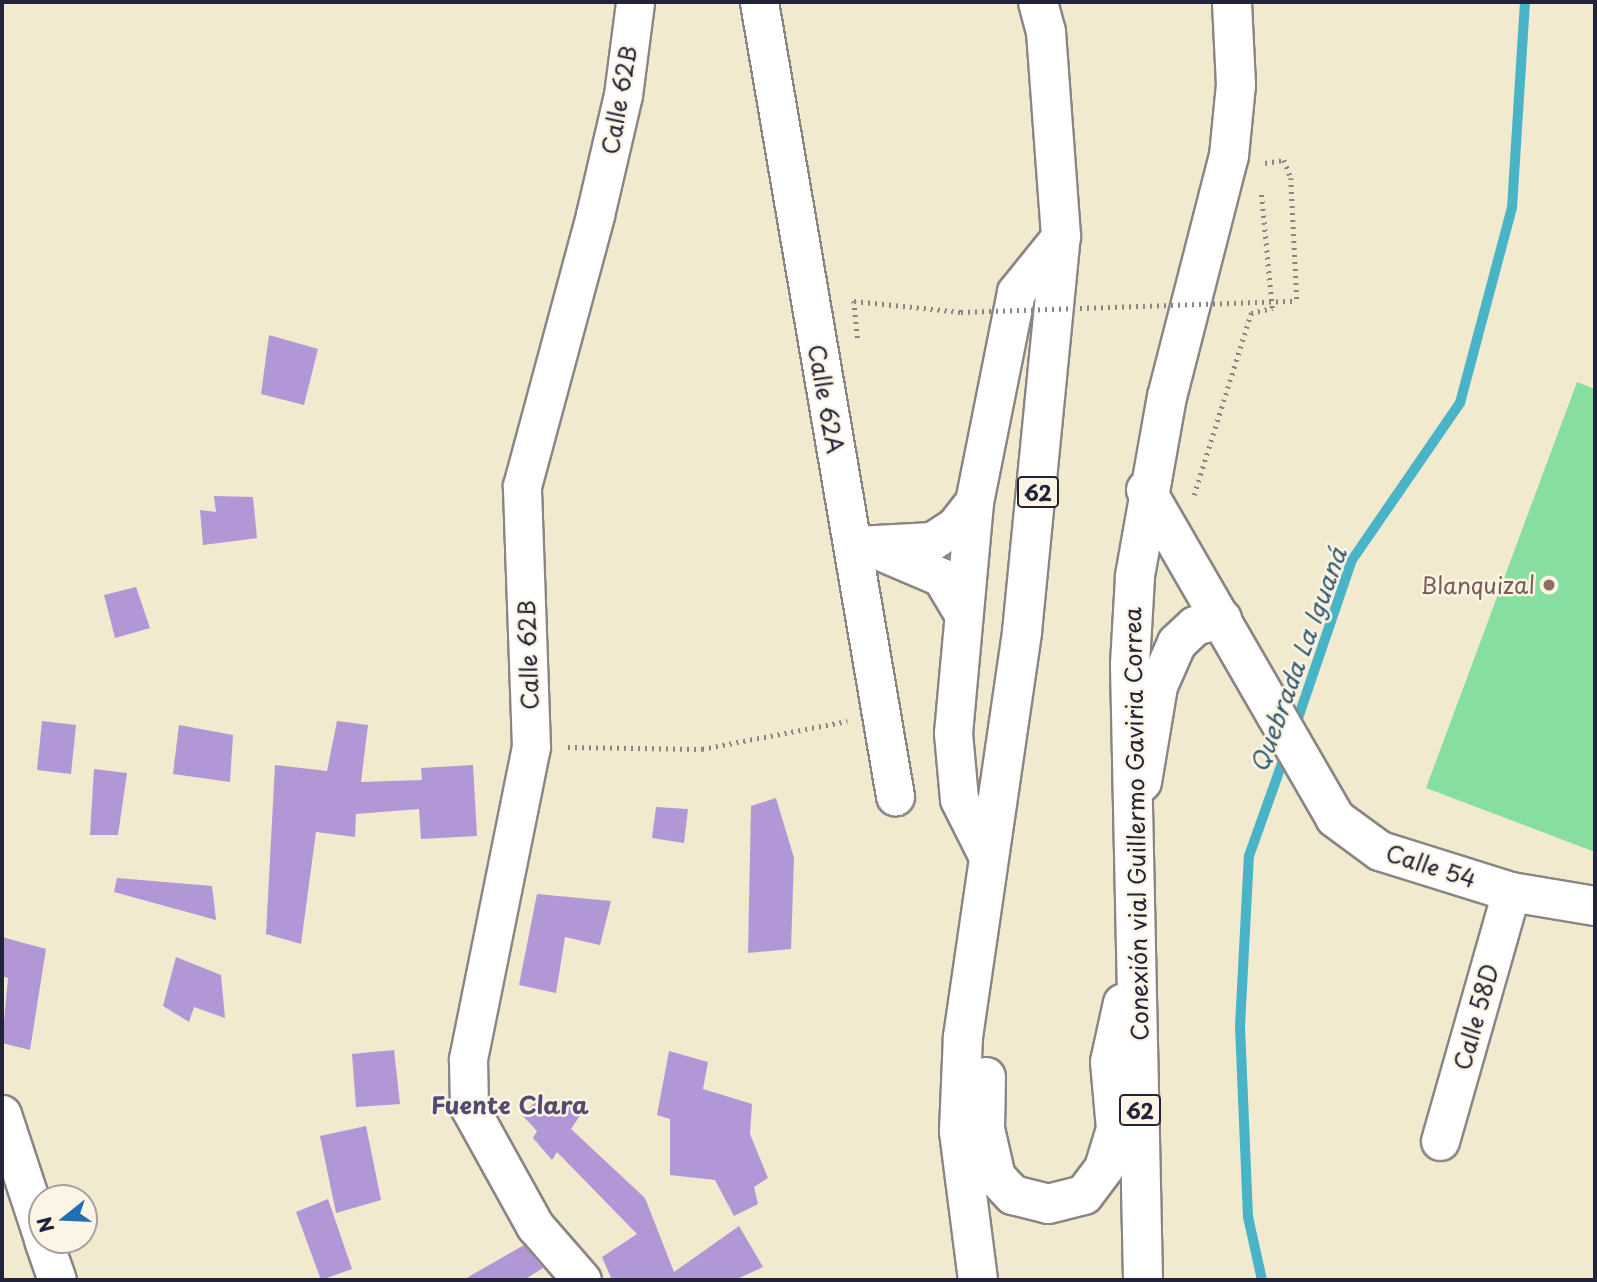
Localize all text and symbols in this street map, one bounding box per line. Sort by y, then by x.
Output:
street label: Calle 62B [596,43,642,157]
street label: Calle 62A [803,342,849,456]
road number: 62 [1015,475,1061,510]
water label: Quebrada La Iguaná [1244,543,1352,777]
place label: Blanquizal [1420,571,1535,599]
marker: Blanquizal [1541,577,1557,593]
street label: Calle 62B [512,599,544,711]
street label: Conexión vial Guillermo Gaviria Correa [1118,606,1154,1042]
street label: Calle 54 [1382,838,1480,894]
street label: Calle 58D [1447,960,1505,1074]
district label: Fuente Clara [431,1091,589,1119]
road number: 62 [1117,1092,1163,1128]
north arrow [28,1184,98,1254]
text: N [29,1213,61,1236]

